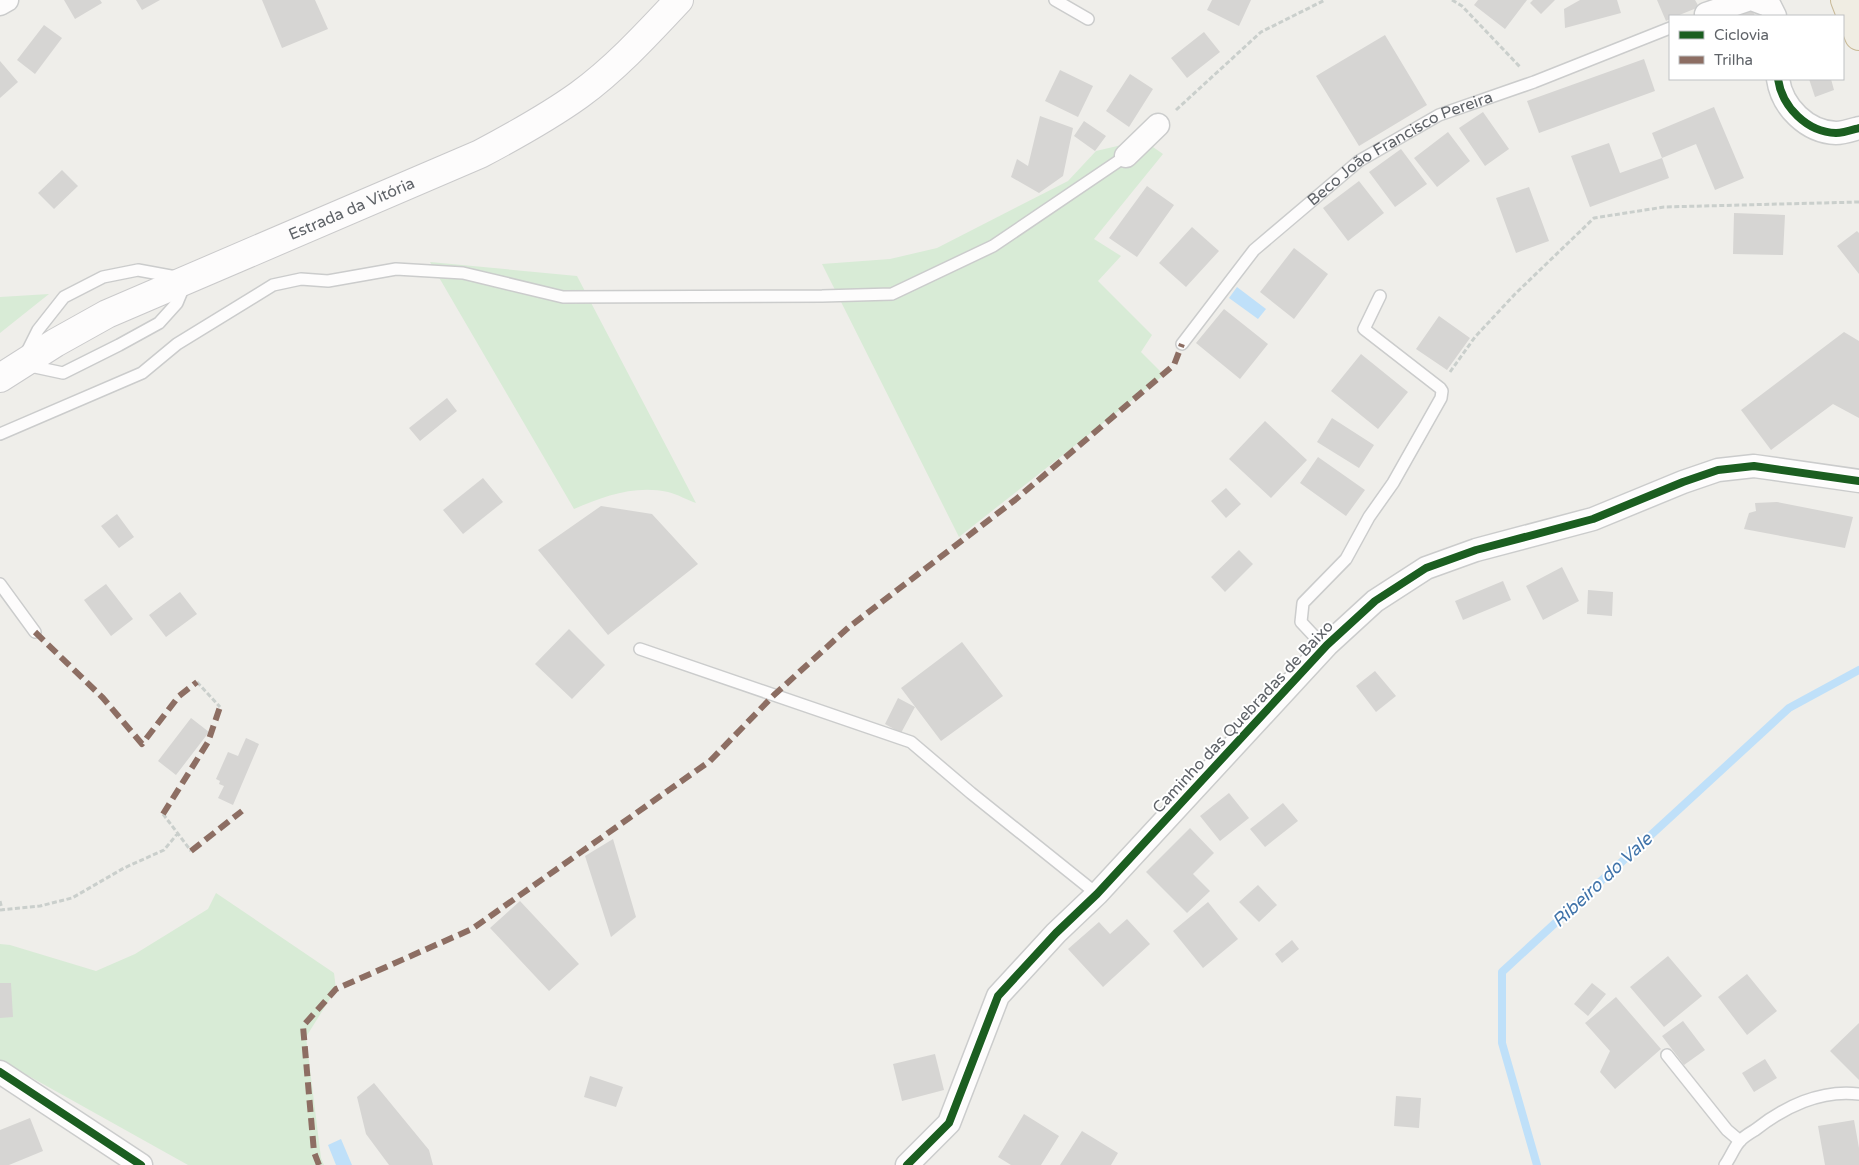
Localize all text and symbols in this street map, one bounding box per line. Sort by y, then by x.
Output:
legend [1669,15,1844,80]
text: Ciclovia [1714,26,1769,44]
text: Trilha [1714,51,1753,69]
street label: Beco João Francisco Pereira [1303,87,1495,210]
street label: Estrada da Vitória [286,173,418,245]
street label: Caminho das Quebradas de Baixo [1148,616,1338,818]
water label: Ribeiro do Vale [1547,827,1657,932]

